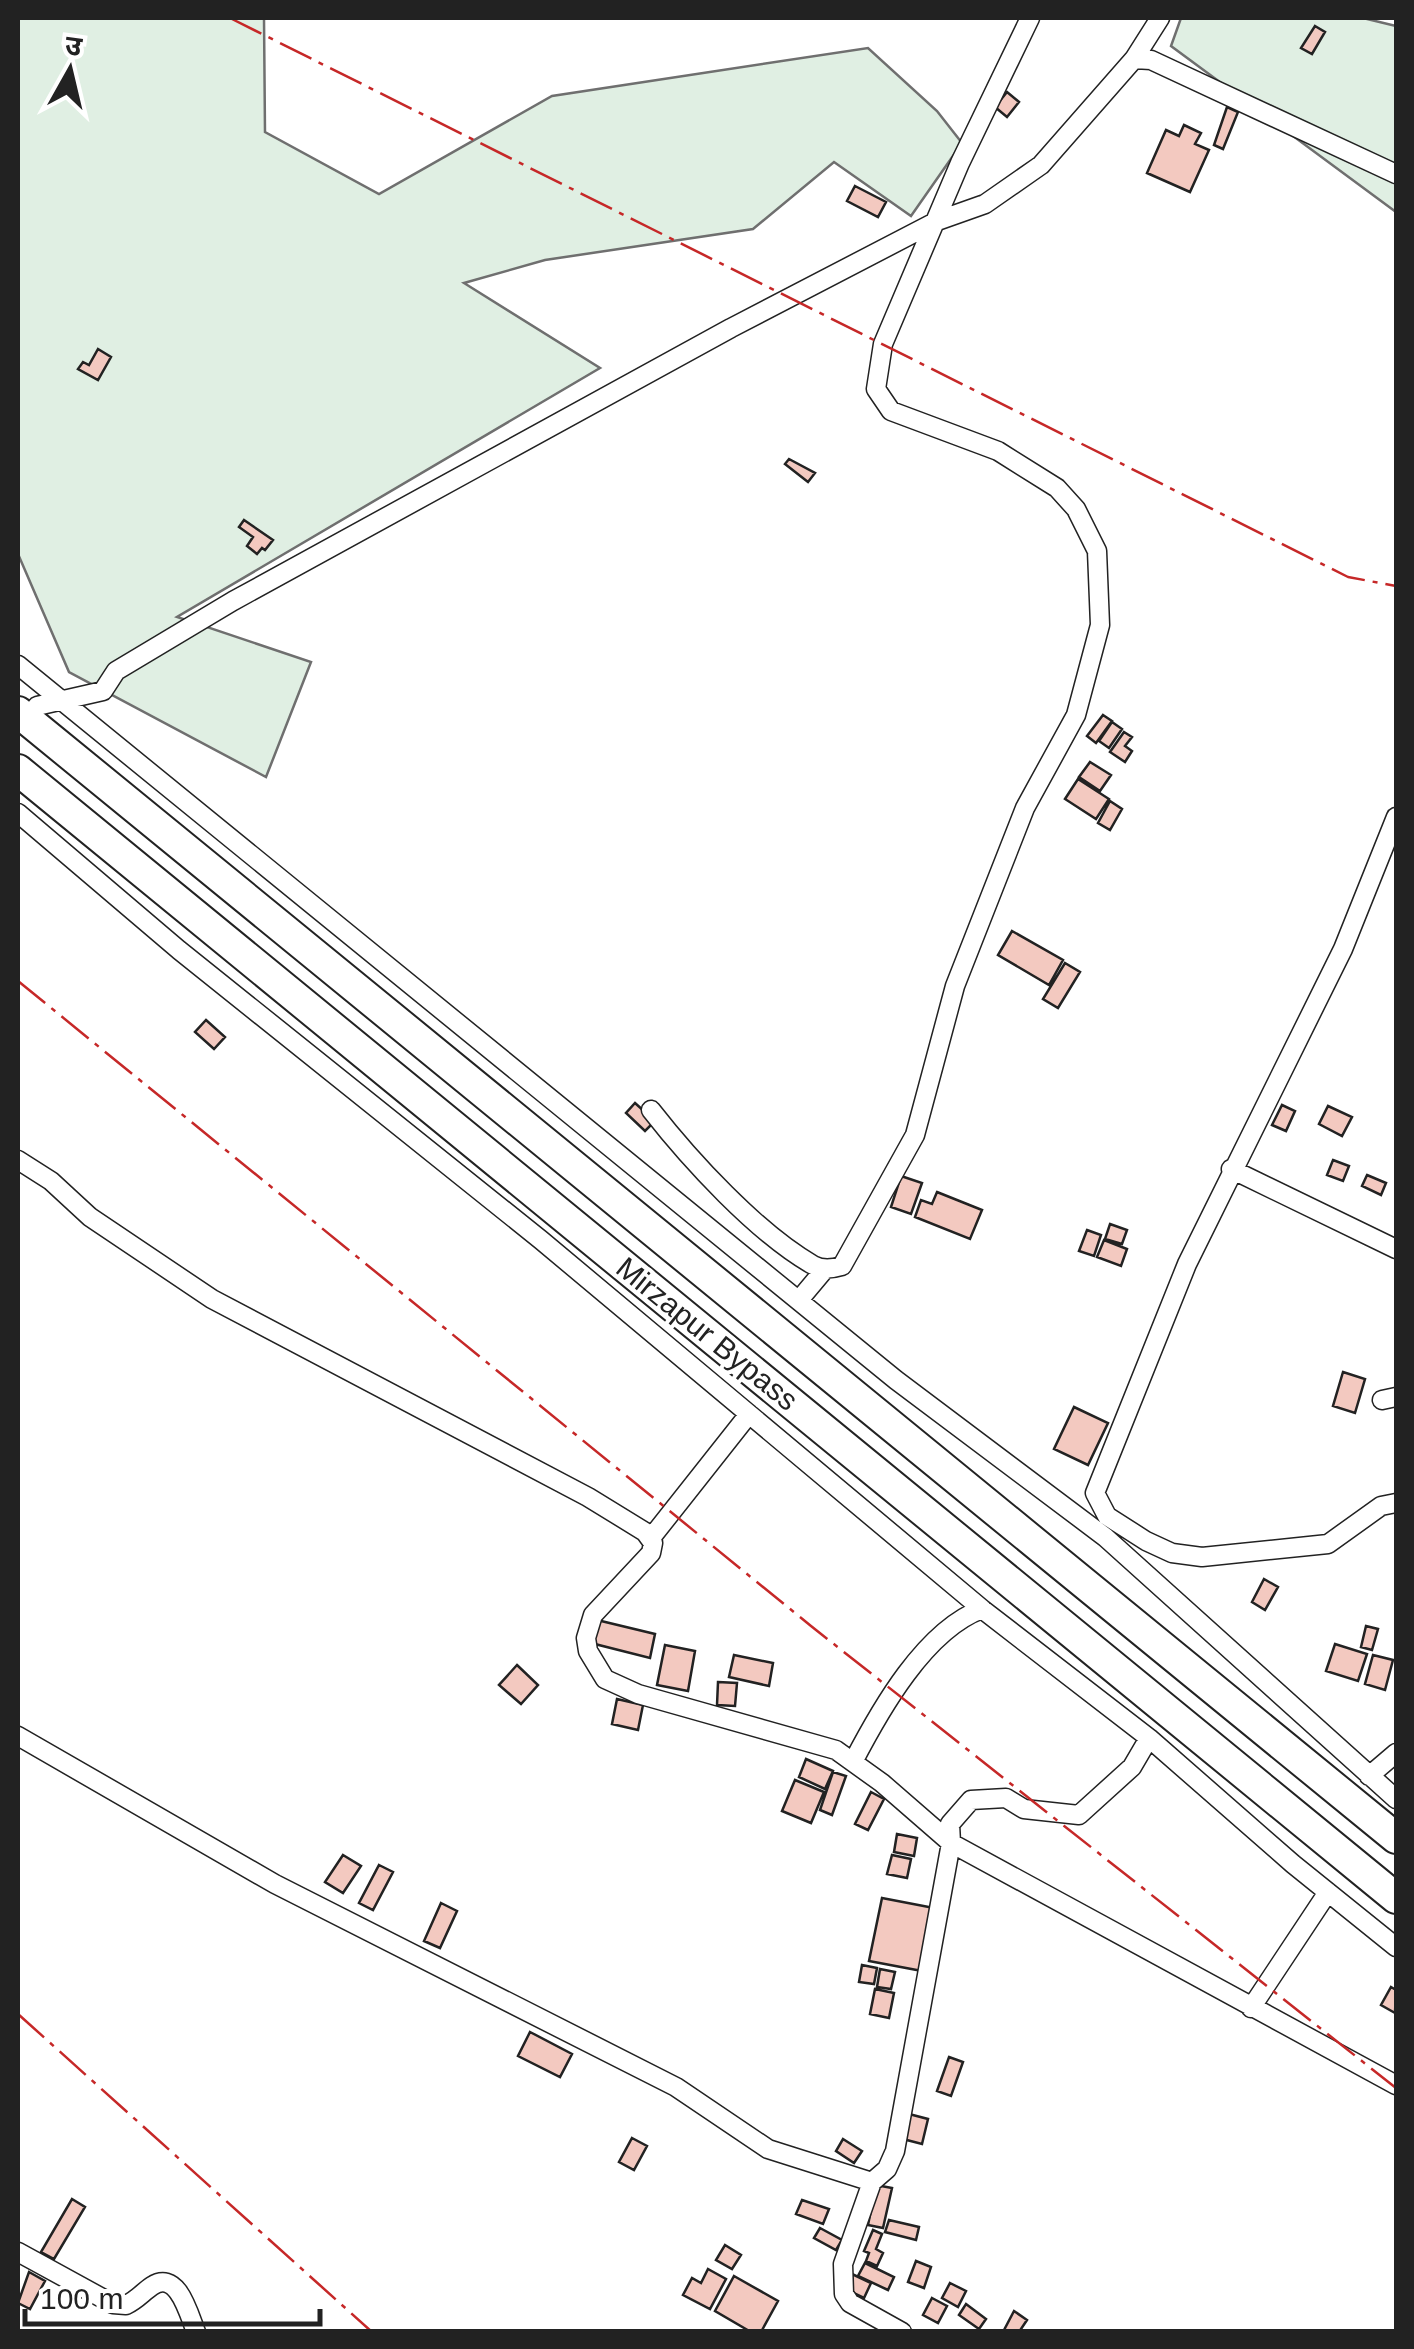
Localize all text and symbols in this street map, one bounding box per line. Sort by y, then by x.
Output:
north arrow [20,20,120,120]
text: उ [63,29,84,62]
street label: Mirzapur Bypass [610,1250,805,1417]
scale bar [25,2264,320,2326]
text: 100 m [40,2282,123,2315]

